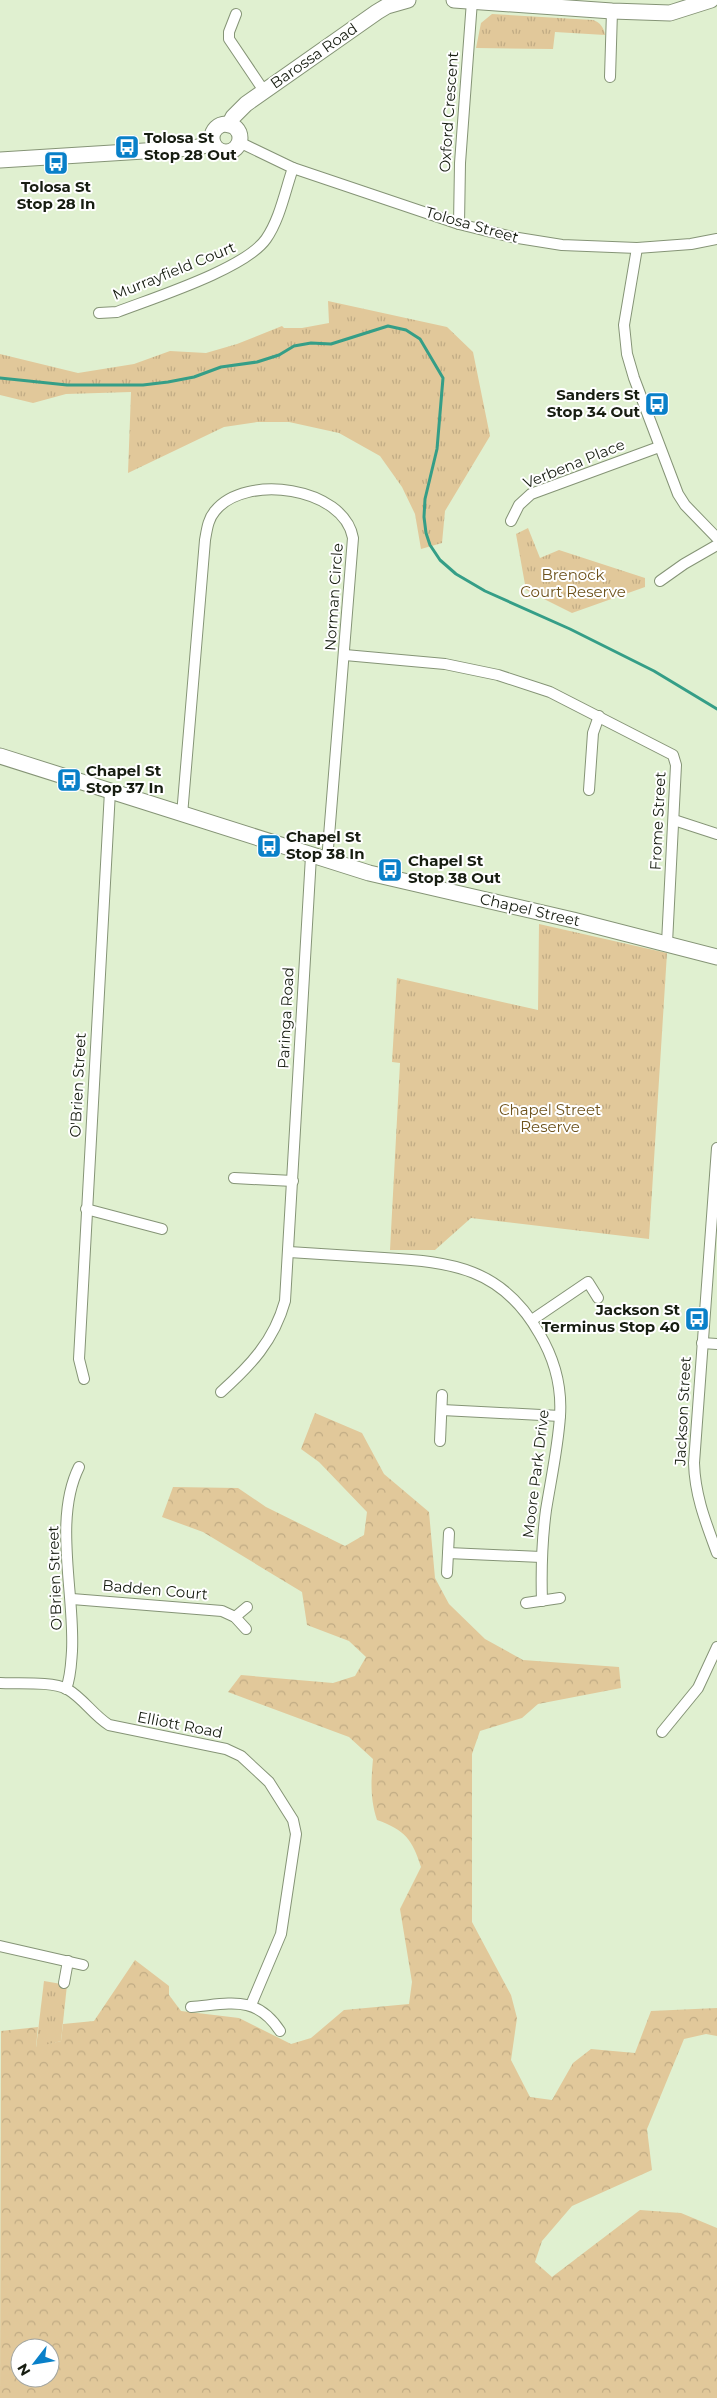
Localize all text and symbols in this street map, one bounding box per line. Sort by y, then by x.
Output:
street label: Barossa Road [266,19,361,93]
street label: Oxford Crescent [435,51,462,173]
place label: Tolosa St Stop 28 Out [144,128,237,164]
bus stop icon: Tolosa St Stop 28 Out [114,134,140,160]
bus stop icon: Tolosa St Stop 28 In [43,150,69,176]
place label: Tolosa St Stop 28 In [17,177,95,213]
street label: Tolosa Street [423,202,521,247]
street label: Murrayfield Court [110,237,238,304]
place label: Sanders St Stop 34 Out [547,385,640,421]
bus stop icon: Sanders St Stop 34 Out [644,391,670,417]
street label: Verbena Place [520,435,627,493]
street label: Norman Circle [320,542,347,652]
park label: Brenock Court Reserve [520,565,626,601]
place label: Chapel St Stop 37 In [86,761,164,797]
bus stop icon: Chapel St Stop 37 In [56,767,82,793]
street label: Frome Street [645,771,670,871]
place label: Chapel St Stop 38 In [286,827,365,863]
bus stop icon: Chapel St Stop 38 In [256,833,282,859]
place label: Chapel St Stop 38 Out [408,851,501,887]
bus stop icon: Chapel St Stop 38 Out [377,857,403,883]
street label: Chapel Street [478,889,582,930]
street label: Paringa Road [273,967,298,1069]
street label: O'Brien Street [65,1032,90,1138]
park label: Chapel Street Reserve [499,1100,601,1136]
place label: Jackson St Terminus Stop 40 [542,1300,680,1336]
bus stop icon: Jackson St Terminus Stop 40 [684,1306,710,1332]
street label: Jackson Street [670,1356,695,1467]
street label: Moore Park Drive [518,1409,553,1539]
street label: O'Brien Street [43,1525,66,1631]
street label: Badden Court [102,1575,209,1604]
street label: Elliott Road [136,1707,224,1742]
north arrow [10,2338,60,2388]
text: N [13,2360,34,2379]

